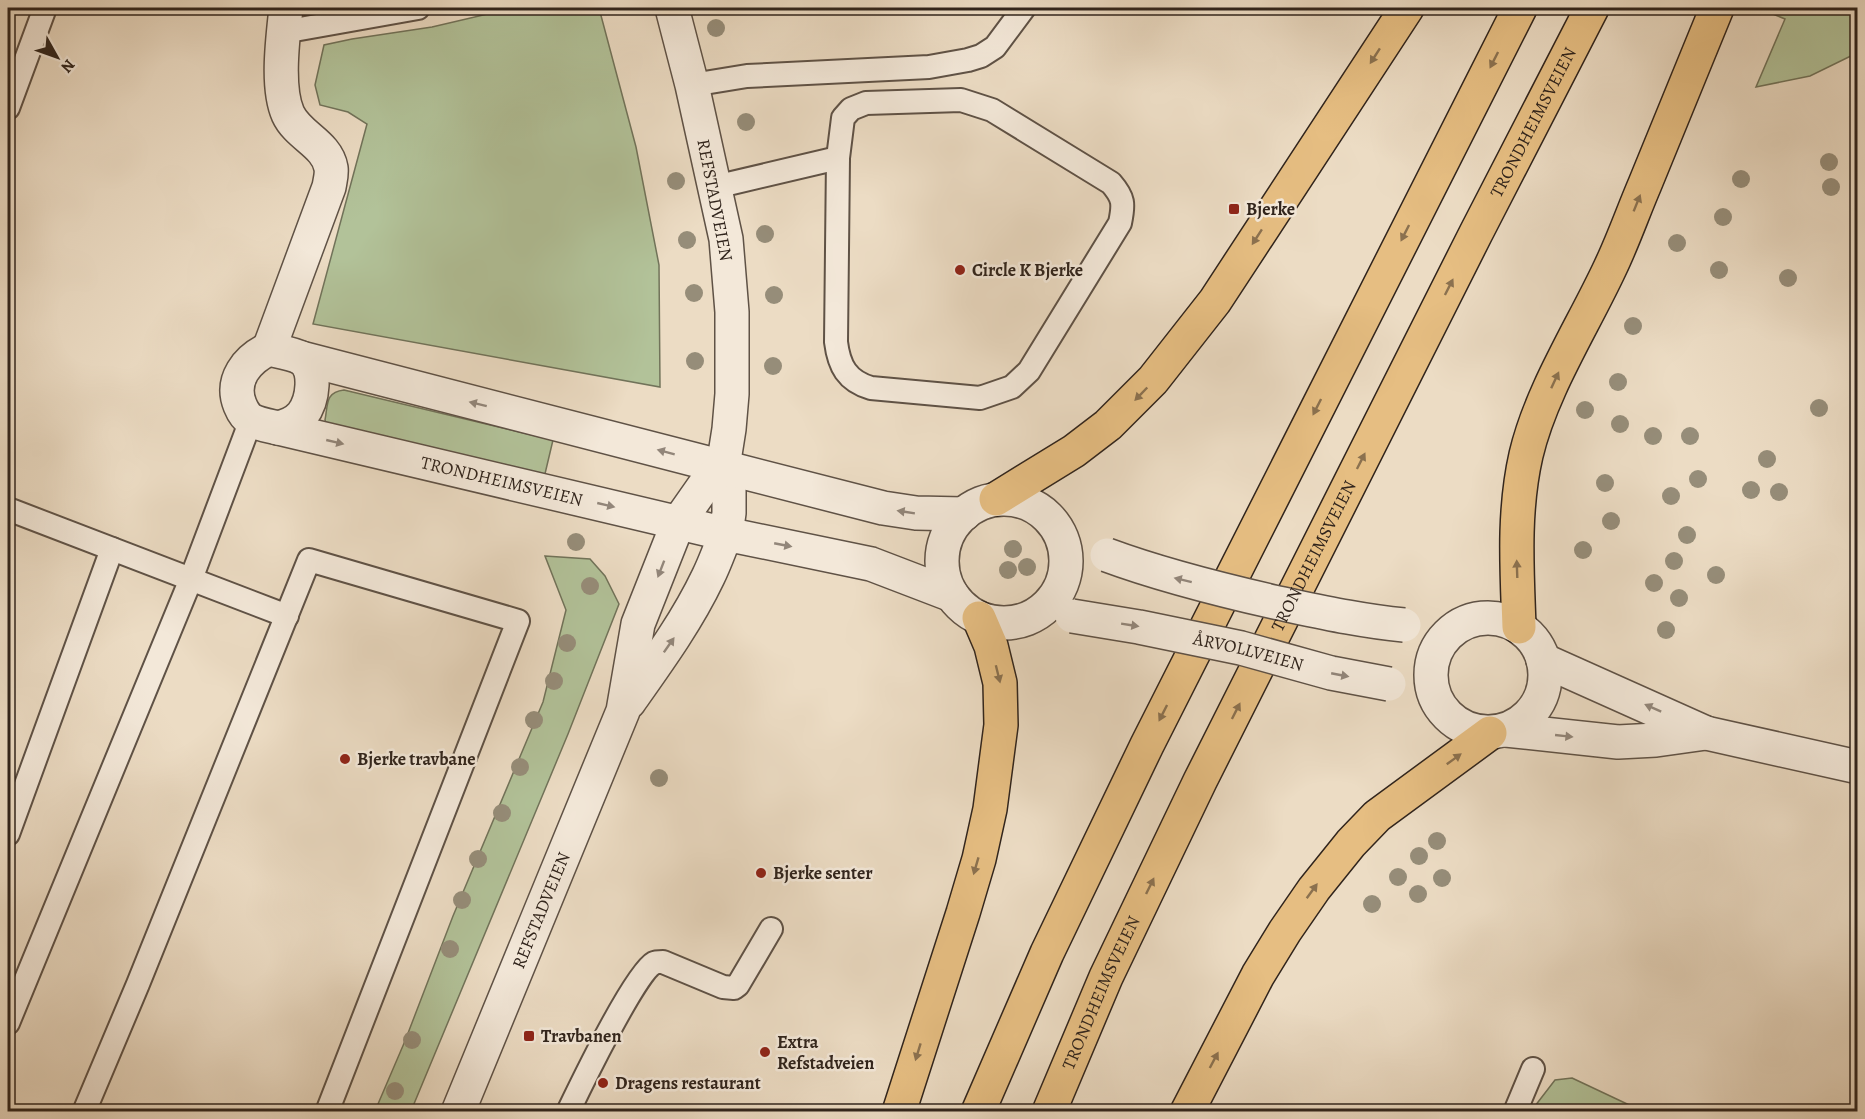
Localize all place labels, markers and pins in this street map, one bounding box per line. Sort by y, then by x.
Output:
place label: Bjerke [1246,197,1295,221]
marker: Bjerke [1227,202,1241,216]
place label: Circle K Bjerke [972,258,1083,282]
marker: Circle K Bjerke [953,263,967,277]
place label: Bjerke travbane [357,747,476,771]
marker: Bjerke travbane [338,752,352,766]
place label: Bjerke senter [773,861,873,885]
marker: Bjerke senter [754,866,768,880]
place label: Travbanen [541,1024,622,1048]
marker: Travbanen [522,1029,536,1043]
place label: Extra Refstadveien [777,1030,874,1075]
marker: Extra Refstadveien [758,1045,772,1059]
place label: Dragens restaurant [615,1071,761,1095]
marker: Dragens restaurant [596,1076,610,1090]

